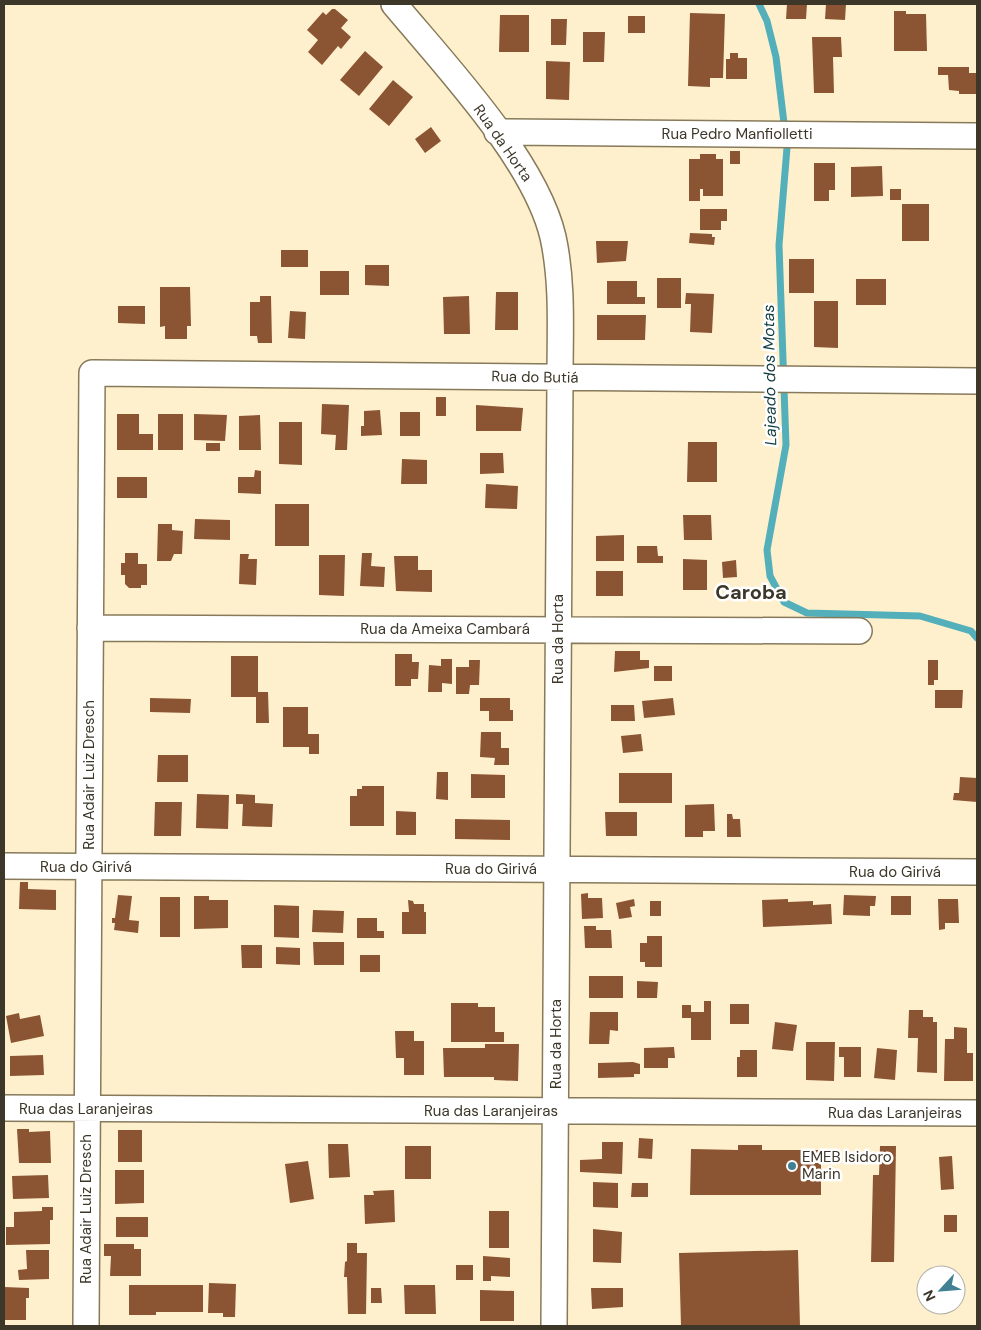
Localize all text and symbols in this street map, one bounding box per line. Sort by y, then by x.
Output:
street label: Rua da Horta [469,100,537,186]
street label: Rua Pedro Manfiolletti [661,124,813,144]
water label: Lajeado dos Motas [758,304,781,446]
street label: Rua do Butiá [491,366,579,388]
district label: Caroba [715,579,787,605]
street label: Rua da Horta [548,594,568,684]
street label: Rua da Ameixa Cambará [360,619,530,639]
street label: Rua Adair Luiz Dresch [79,700,99,850]
street label: Rua do Girivá [40,857,132,877]
street label: Rua do Girivá [445,859,537,879]
street label: Rua do Girivá [849,862,941,882]
street label: Rua da Horta [546,999,566,1089]
street label: Rua das Laranjeiras [19,1099,153,1119]
street label: Rua das Laranjeiras [424,1101,558,1121]
street label: Rua das Laranjeiras [828,1103,962,1123]
street label: Rua Adair Luiz Dresch [76,1134,96,1284]
place label: EMEB Isidoro Marin [802,1147,892,1184]
marker: EMEB Isidoro Marin [786,1160,798,1172]
north arrow [916,1265,966,1315]
text: N [919,1287,940,1304]

